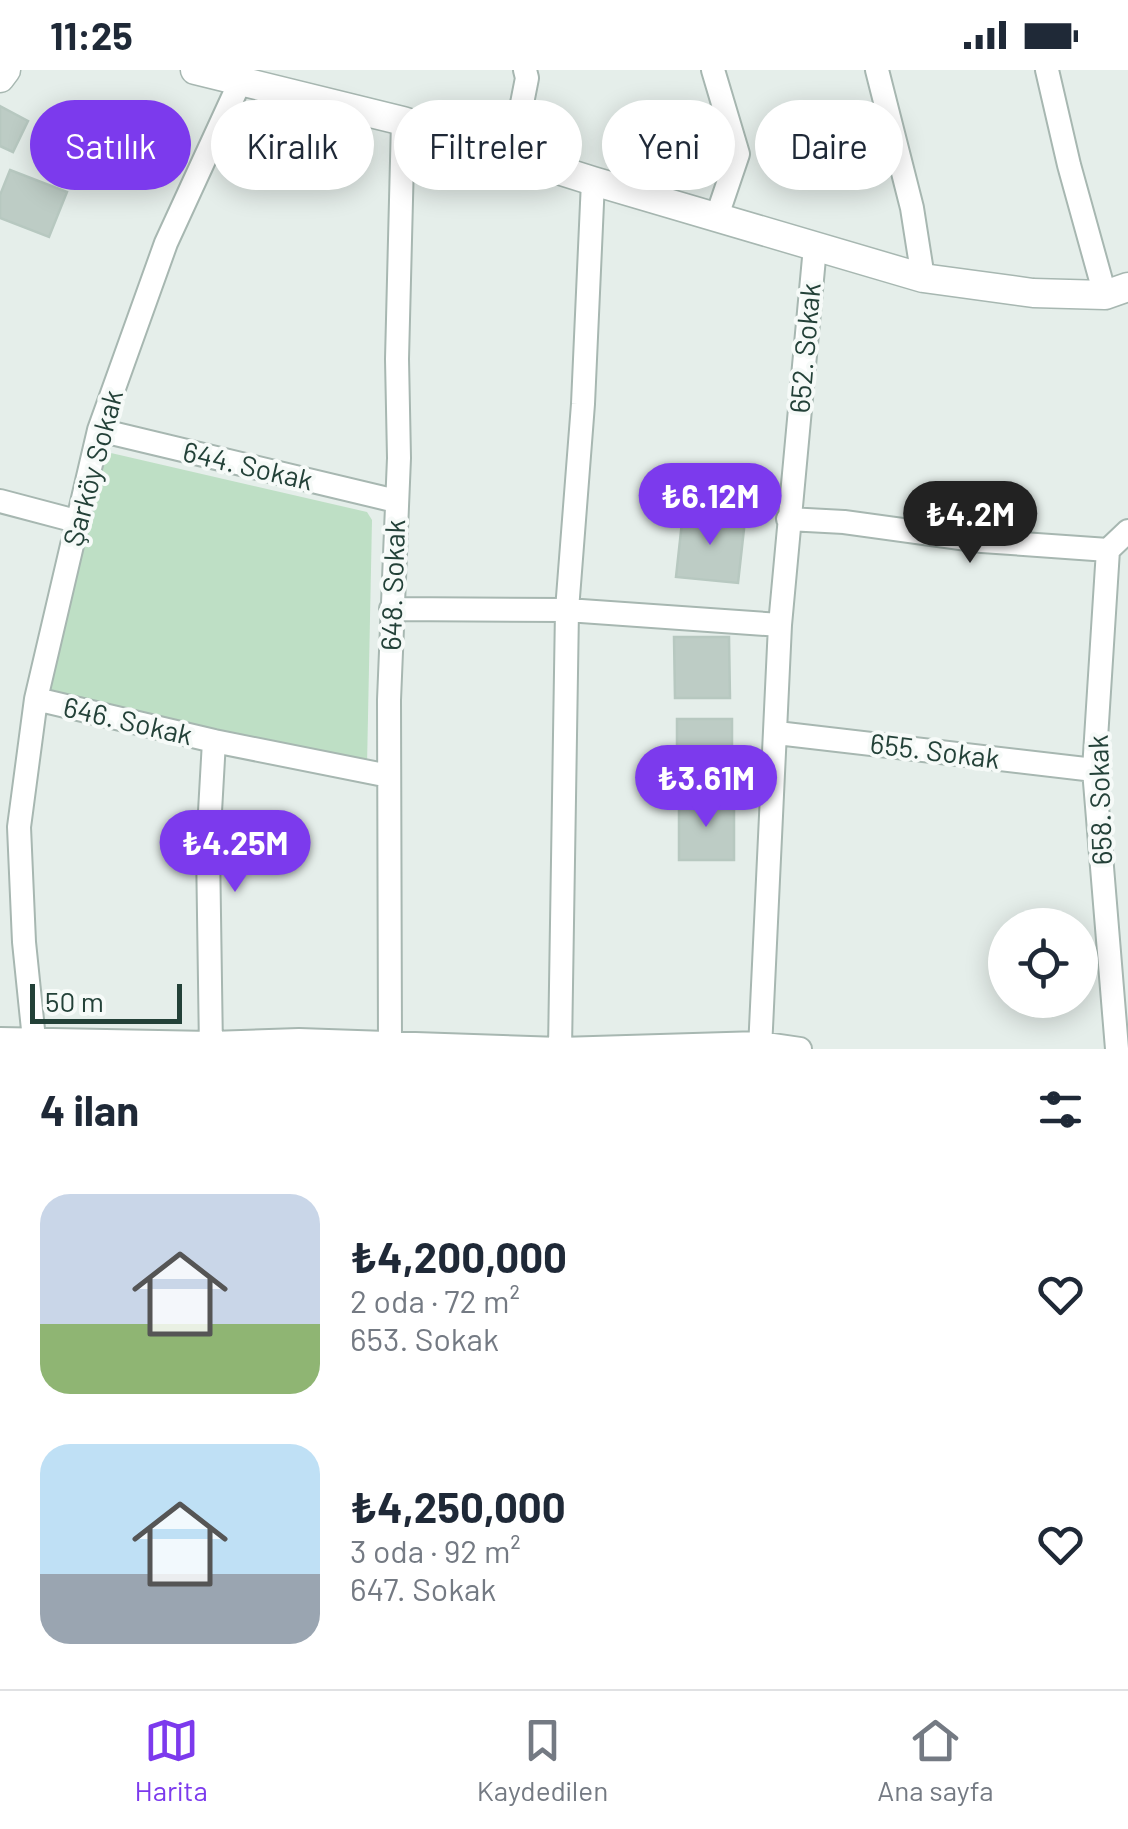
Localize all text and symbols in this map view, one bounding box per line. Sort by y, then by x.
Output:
text: 11:25 [50,12,133,58]
chip: Satılık [30,100,191,190]
chip: Kiralık [211,100,374,190]
chip: Filtreler [394,100,582,190]
chip: Yeni [602,100,735,190]
chip: Daire [755,100,903,190]
street label: 652. Sokak [781,281,827,415]
street label: Şarköy Sokak [55,386,129,550]
street label: 644. Sokak [180,434,317,496]
pin: ₺6.12M [629,463,791,548]
text: ₺6.12M [661,476,759,514]
pin: ₺4.2M [900,481,1040,566]
text: ₺4.2M [925,494,1015,532]
street label: 648. Sokak [373,519,411,651]
street label: 646. Sokak [60,689,196,751]
street label: 655. Sokak [868,725,1002,775]
street label: 658. Sokak [1080,734,1118,866]
pin: ₺3.61M [625,745,787,830]
text: ₺3.61M [657,758,755,796]
pin: ₺4.25M [154,810,316,895]
text: ₺4.25M [182,823,288,861]
map controls [988,908,1098,1018]
button: locate [988,908,1098,1018]
scale bar [30,979,182,1024]
text: 50 m [45,984,104,1018]
icon: filters [1033,1082,1088,1137]
text: 4 ilan [40,1084,139,1134]
text: ₺4,200,000 [350,1231,567,1281]
icon: home [120,1234,240,1354]
icon: heart [1033,1267,1088,1322]
text: 2 oda · 72 m² [350,1281,520,1319]
text: 653. Sokak [350,1319,499,1357]
text: ₺4,250,000 [350,1481,566,1531]
icon: home [120,1484,240,1604]
icon: heart [1033,1517,1088,1572]
text: 3 oda · 92 m² [350,1531,521,1569]
text: 647. Sokak [350,1569,496,1607]
tab: Harita [134,1713,208,1807]
tab: Kaydedilen [477,1713,608,1807]
tab: Ana sayfa [877,1713,994,1807]

